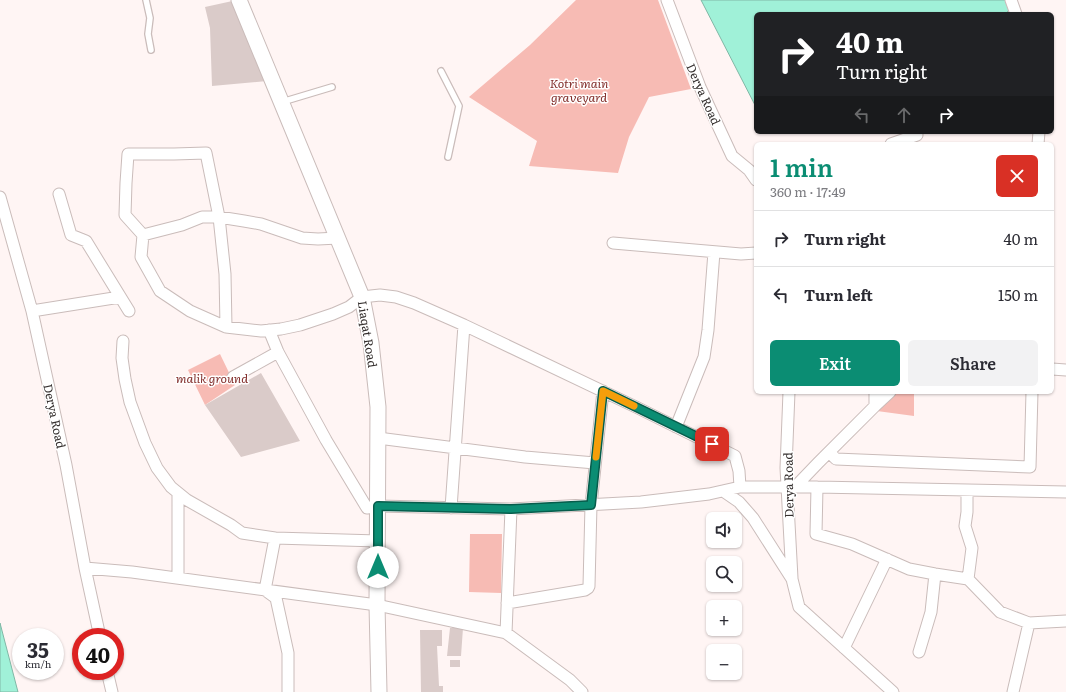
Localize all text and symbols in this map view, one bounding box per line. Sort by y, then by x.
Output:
text: 40 m [836,20,904,62]
icon: right [770,28,822,80]
text: Turn right [836,58,927,85]
street label: Derya Road [682,60,726,128]
park label: Kotri main graveyard [550,74,608,106]
icon: left [851,104,873,126]
icon: ahead [893,104,915,126]
icon: right [935,104,957,126]
text: 1 min [770,149,833,184]
button: close [996,155,1038,197]
text: 360 m · 17:49 [770,182,846,201]
text: Turn right [804,227,886,250]
text: 40 m [1004,227,1038,250]
icon: right [770,228,792,250]
text: Turn left [804,283,873,306]
text: 150 m [998,283,1038,306]
icon: left [770,284,792,306]
street label: Liaqat Road [354,299,382,369]
button: Exit [770,340,900,386]
button: Share [908,340,1038,386]
park label: malik ground [176,369,248,387]
street label: Derya Road [39,382,71,451]
pin [695,427,729,461]
icon: arrive [701,433,723,455]
street label: Derya Road [778,451,798,518]
map controls [706,512,742,680]
button: sound [706,512,742,548]
position arrow [357,546,399,588]
button: search [706,556,742,592]
button: + [706,600,742,636]
speed limit sign: 40 [72,628,124,680]
text: 35 [27,634,49,664]
button: − [706,644,742,680]
text: km/h [25,656,51,671]

